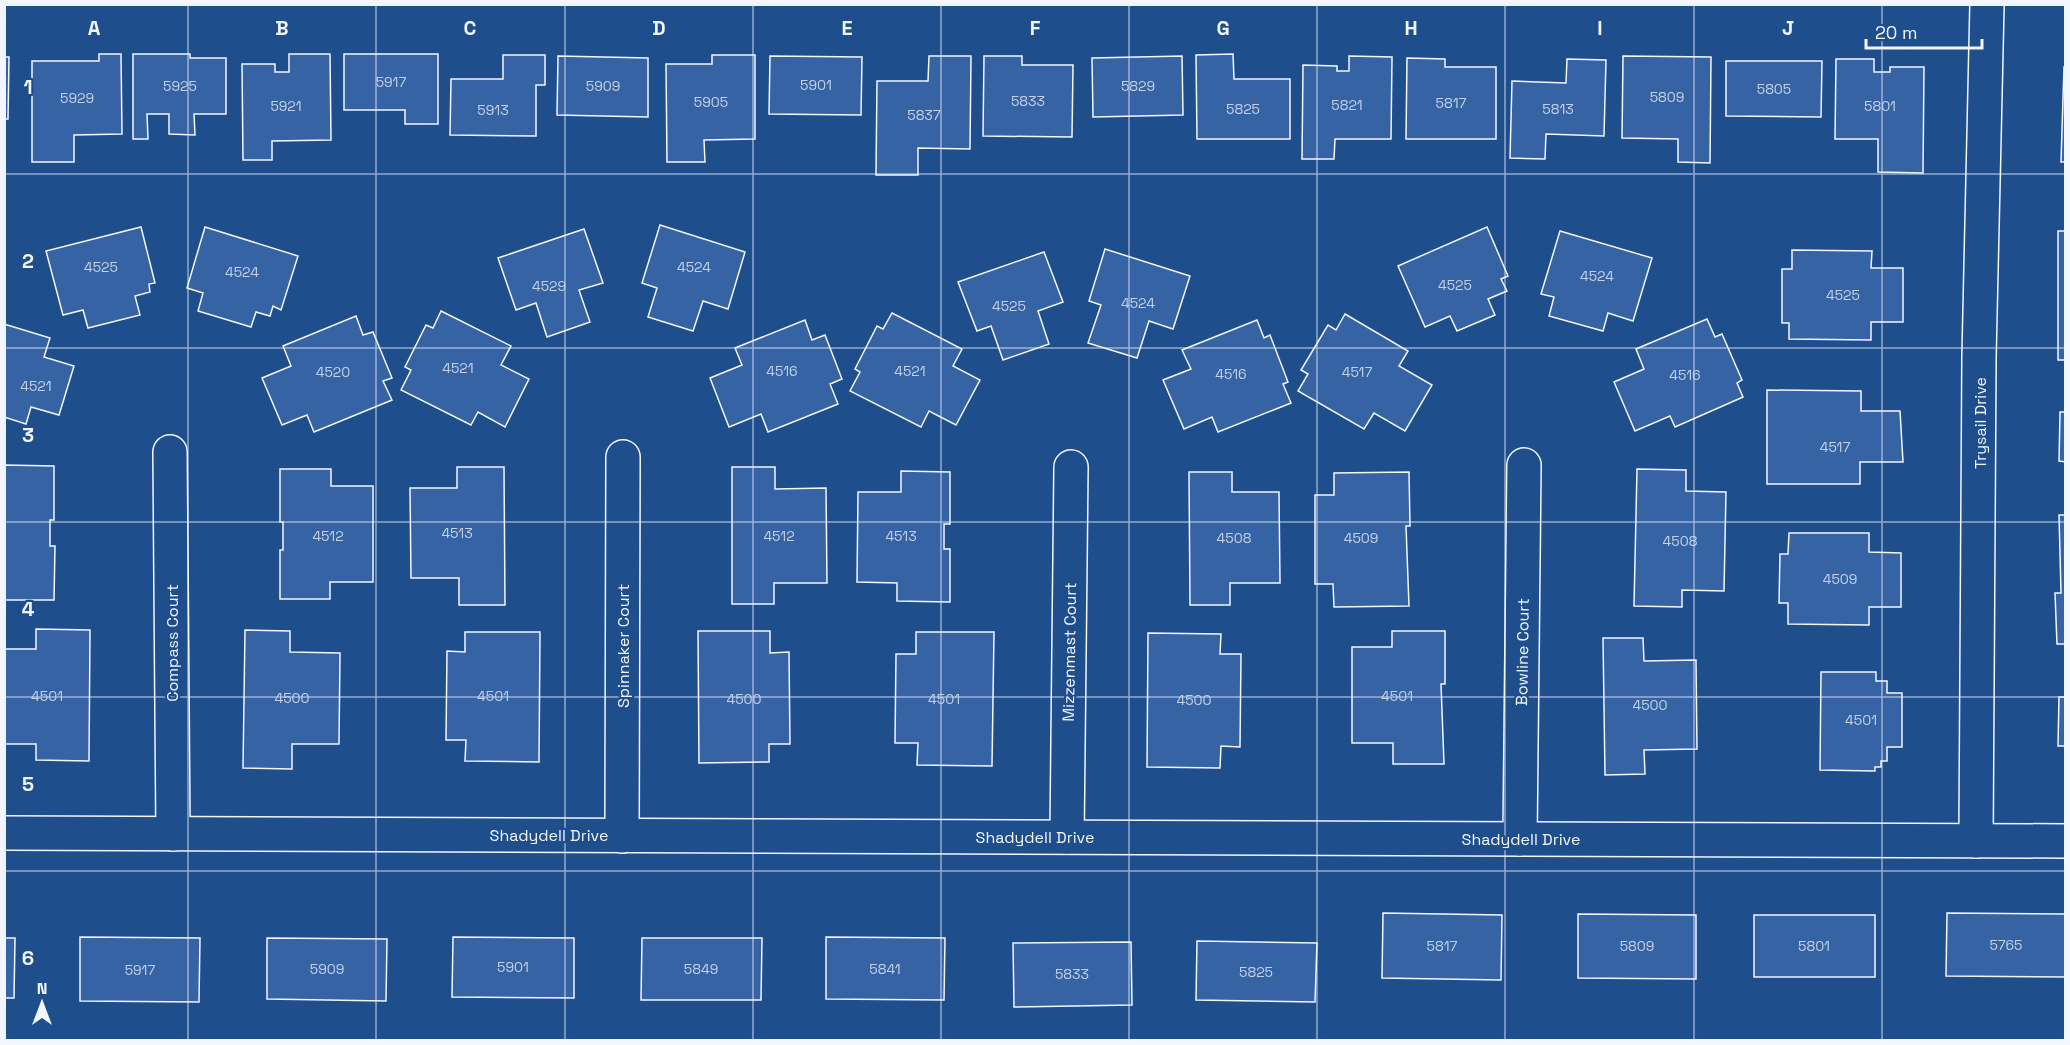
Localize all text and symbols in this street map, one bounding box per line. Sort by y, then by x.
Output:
scale bar [1866,12,1982,50]
text: A [88,15,101,41]
text: B [275,15,289,41]
text: C [464,15,477,41]
text: D [652,15,666,41]
text: E [841,15,853,41]
text: F [1030,15,1041,41]
text: G [1216,15,1230,41]
text: H [1404,15,1418,41]
text: I [1597,15,1603,41]
text: J [1782,15,1794,41]
text: 20 m [1875,21,1918,44]
house number: 5917 [376,73,406,91]
text: 1 [23,74,33,100]
house number: 5901 [800,76,832,94]
house number: 5925 [163,77,197,95]
house number: 5909 [586,77,620,95]
house number: 5829 [1121,77,1155,95]
house number: 5805 [1757,80,1791,98]
house number: 5809 [1650,88,1684,106]
house number: 5929 [60,89,94,107]
house number: 5833 [1011,92,1045,110]
house number: 5905 [694,93,728,111]
house number: 5817 [1436,94,1467,112]
house number: 5821 [1331,96,1363,114]
house number: 5921 [270,97,302,115]
house number: 5801 [1864,97,1896,115]
house number: 5825 [1226,100,1260,118]
house number: 5813 [1542,100,1574,118]
house number: 5913 [477,101,509,119]
house number: 5837 [907,106,941,124]
text: 2 [22,248,34,274]
house number: 4525 [84,258,118,276]
house number: 4524 [677,258,711,276]
house number: 4524 [225,263,259,281]
house number: 4524 [1580,267,1614,285]
house number: 4525 [1438,276,1472,294]
house number: 4529 [532,277,566,295]
house number: 4525 [1826,286,1860,304]
house number: 4524 [1121,294,1155,312]
house number: 4525 [992,297,1026,315]
house number: 4521 [442,359,474,377]
house number: 4516 [766,362,798,380]
house number: 4521 [894,362,926,380]
house number: 4520 [316,363,350,381]
house number: 4517 [1342,363,1372,381]
house number: 4516 [1215,365,1247,383]
house number: 4516 [1669,366,1701,384]
house number: 4521 [20,377,52,395]
street label: Trysail Drive [1970,377,1991,469]
text: 3 [22,422,34,448]
house number: 4517 [1820,438,1850,456]
house number: 4513 [441,524,473,542]
house number: 4512 [312,527,344,545]
house number: 4512 [763,527,795,545]
house number: 4513 [885,527,917,545]
house number: 4508 [1217,529,1252,547]
house number: 4509 [1344,529,1378,547]
house number: 4508 [1663,532,1698,550]
house number: 4509 [1823,570,1857,588]
street label: Mizzenmast Court [1058,582,1081,722]
street label: Compass Court [162,584,183,702]
street label: Spinnaker Court [613,584,634,708]
text: 4 [22,596,35,622]
street label: Bowline Court [1511,598,1534,706]
house number: 4501 [31,687,63,705]
house number: 4501 [477,687,509,705]
house number: 4501 [1381,687,1413,705]
house number: 4500 [274,689,310,707]
house number: 4500 [726,690,762,708]
house number: 4501 [928,690,960,708]
house number: 4500 [1176,691,1212,709]
house number: 4500 [1632,696,1668,714]
house number: 4501 [1845,711,1877,729]
text: 5 [22,771,34,797]
street label: Shadydell Drive [490,825,608,846]
street label: Shadydell Drive [976,827,1094,848]
street label: Shadydell Drive [1462,829,1580,850]
house number: 5765 [1990,936,2022,954]
house number: 5817 [1427,937,1458,955]
house number: 5809 [1620,937,1654,955]
house number: 5801 [1798,937,1830,955]
text: 6 [22,945,34,971]
house number: 5901 [497,958,529,976]
house number: 5909 [310,960,344,978]
house number: 5849 [684,960,718,978]
house number: 5841 [869,960,901,978]
house number: 5917 [125,961,155,979]
house number: 5825 [1239,963,1273,981]
house number: 5833 [1055,965,1089,983]
north arrow [12,973,72,1033]
text: N [37,978,47,999]

